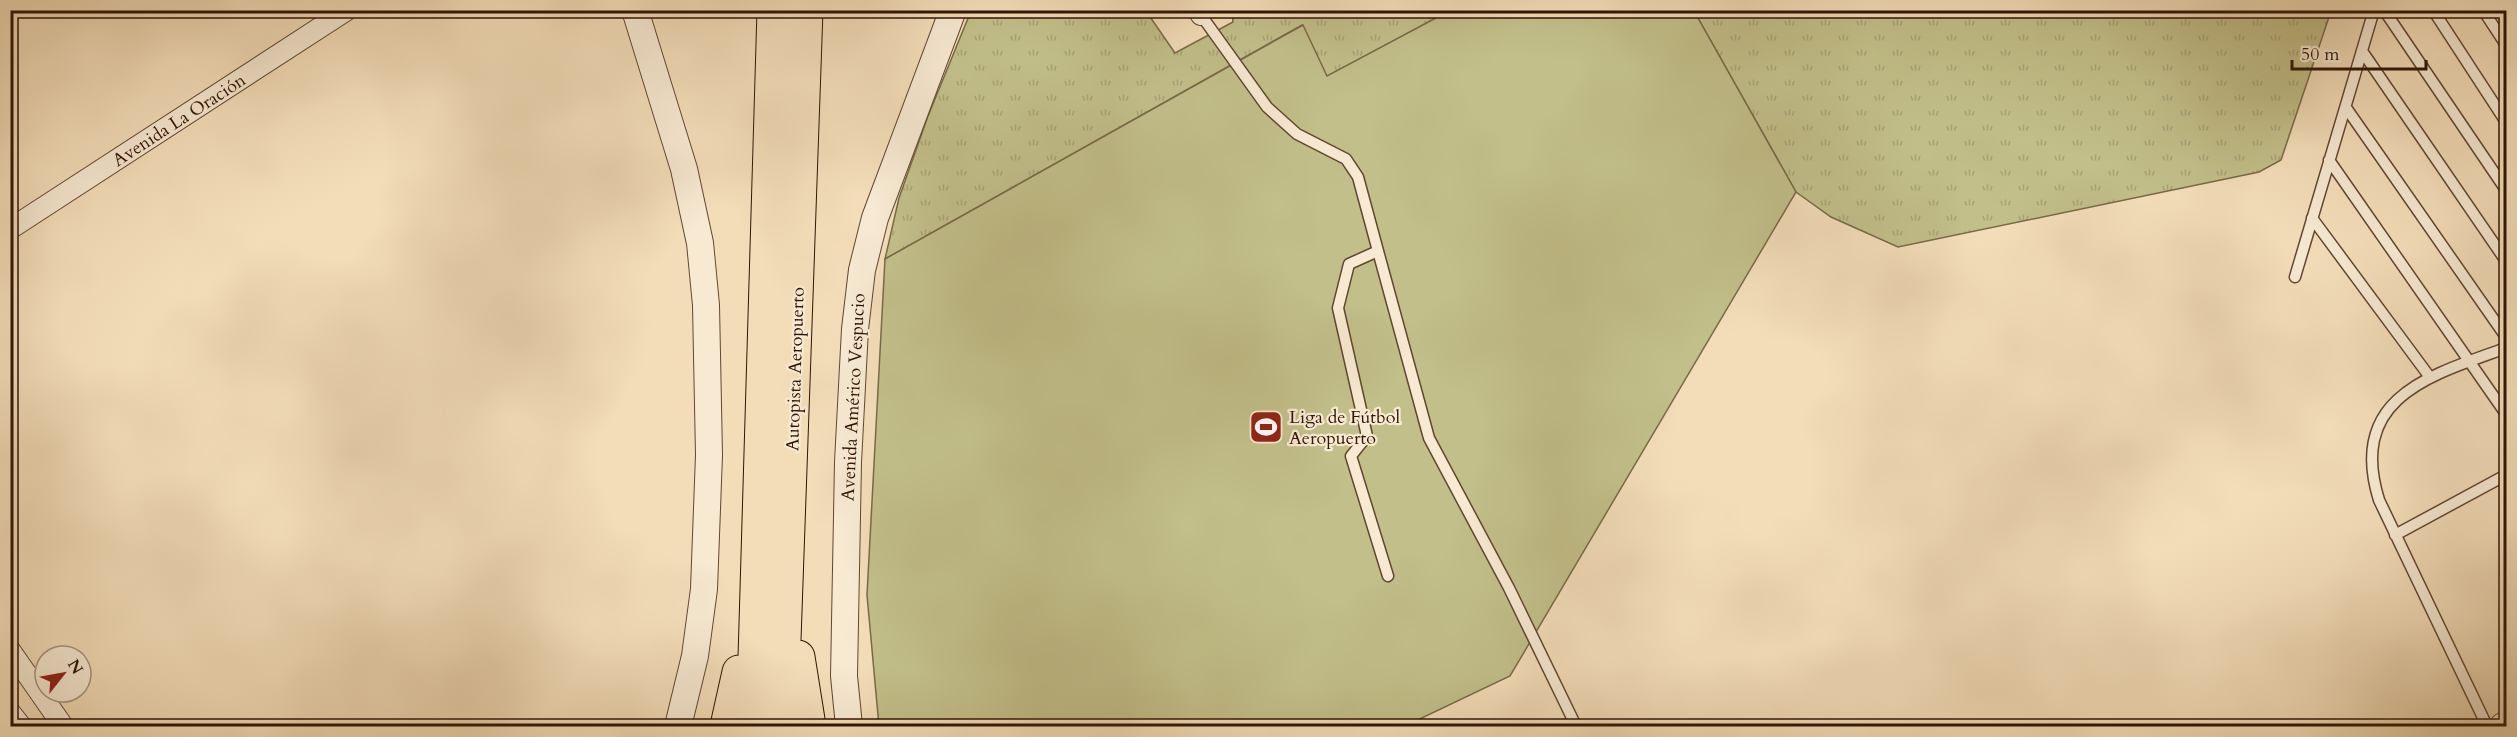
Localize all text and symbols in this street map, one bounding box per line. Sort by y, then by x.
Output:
scale bar [2292,33,2426,71]
text: 50 m [2301,42,2340,67]
street label: Avenida La Oración [108,68,251,173]
street label: Autopista Aeropuerto [780,286,811,451]
street label: Avenida Américo Vespucio [836,292,871,502]
place label: Liga de Fútbol Aeropuerto [1289,405,1400,451]
sports icon: Liga de Fútbol Aeropuerto [1248,409,1284,445]
north arrow [33,644,93,704]
text: N [62,655,88,679]

